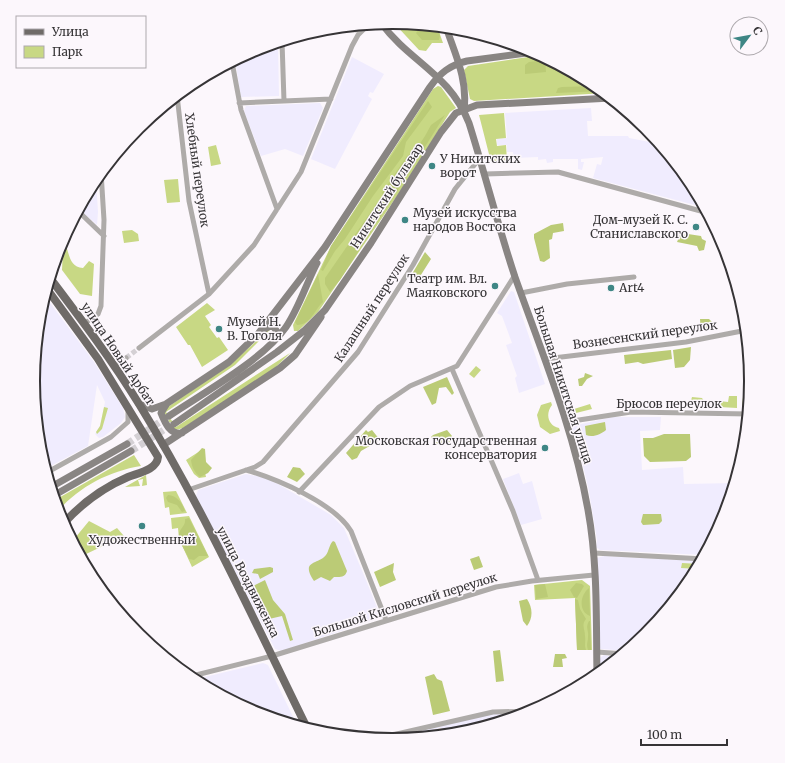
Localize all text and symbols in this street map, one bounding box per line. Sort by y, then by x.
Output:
legend [16,16,146,68]
north arrow [729,16,769,56]
text: Улица [51,24,89,39]
text: С [750,24,765,38]
text: Парк [52,44,83,59]
street label: Хлебный переулок [182,112,213,229]
street label: Никитский бульвар [347,140,426,251]
place label: У Никитских ворот [439,151,521,180]
marker: У Никитских ворот [427,161,437,171]
place label: Музей искусства народов Востока [413,205,517,234]
place label: Дом-музей К. С. Станиславского [590,212,688,241]
marker: Музей искусства народов Востока [400,215,410,225]
marker: Дом-музей К. С. Станиславского [691,222,701,232]
street label: Калашный переулок [331,250,412,365]
place label: Театр им. Вл. Маяковского [407,271,487,300]
place label: Art4 [618,280,645,295]
marker: Театр им. Вл. Маяковского [490,281,500,291]
marker: Art4 [606,283,616,293]
street label: улица Новый Арбат [78,299,158,408]
street label: Большая Никитская улица [531,304,596,466]
place label: Музей Н. В. Гоголя [227,314,282,343]
street label: Вознесенский переулок [572,317,718,352]
marker: Музей Н. В. Гоголя [214,324,224,334]
street label: Брюсов переулок [616,396,722,411]
place label: Московская государственная консерватория [355,433,537,462]
marker: Московская государственная консерватория [540,443,550,453]
marker: Художественный [137,521,147,531]
street label: улица Воздвиженка [214,524,283,640]
place label: Художественный [88,532,196,547]
street label: Большой Кисловский переулок [311,569,499,640]
scale bar [641,721,727,747]
text: 100 m [647,727,682,742]

